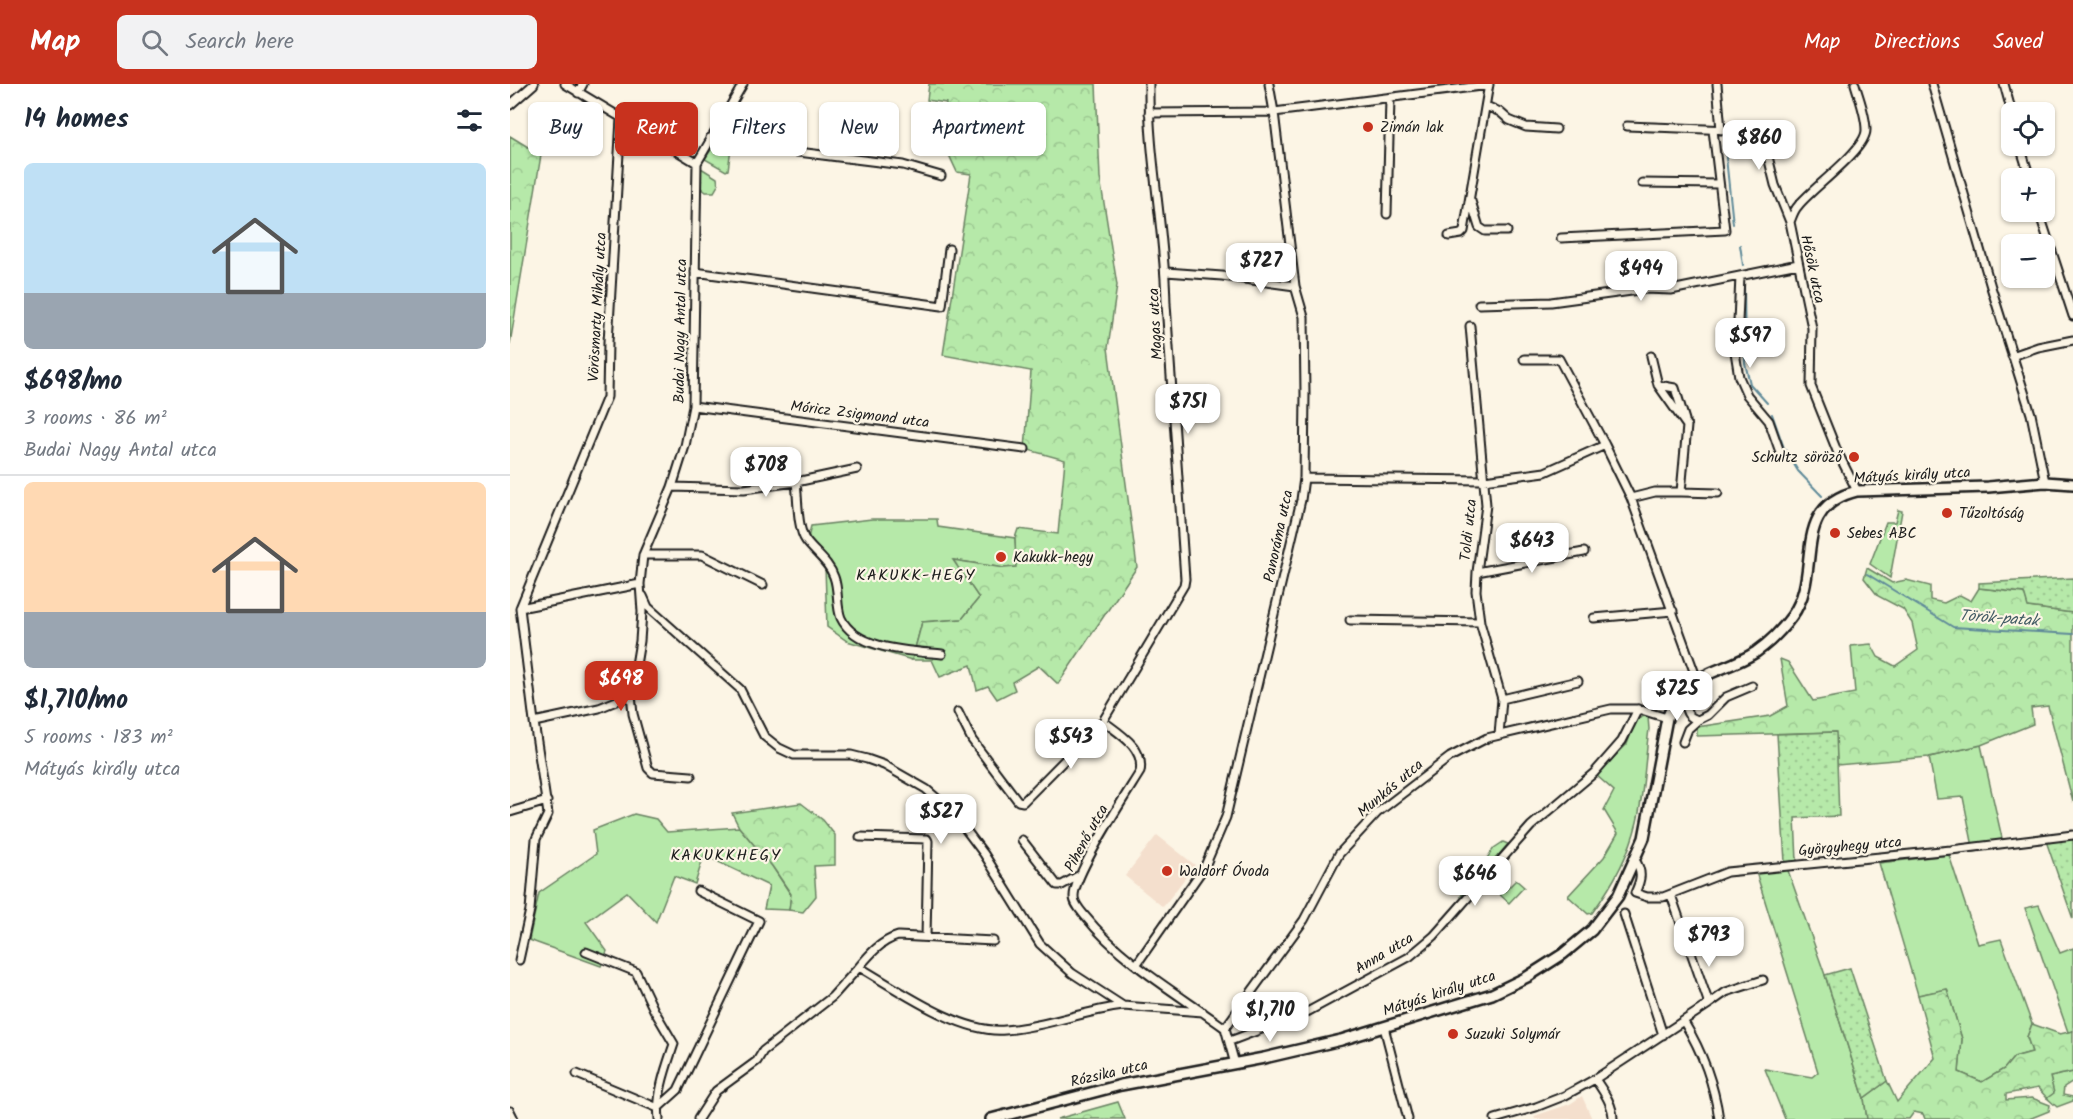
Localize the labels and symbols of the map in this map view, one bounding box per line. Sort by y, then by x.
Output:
place label: Zimán lak [1380,116,1445,140]
marker: Zimán lak [1361,120,1375,134]
pin: $860 [1723,120,1795,171]
street label: Vörösmarty Mihály utca [582,232,614,382]
street label: Hősök utca [1793,233,1831,306]
pin: $727 [1225,243,1297,294]
pin: $494 [1605,251,1677,302]
street label: Budai Nagy Antal utca [668,259,694,404]
street label: Magas utca [1142,287,1170,361]
pin: $597 [1714,318,1786,369]
pin: $751 [1152,384,1224,435]
street label: Móricz Zsigmond utca [789,395,931,435]
place label: Schultz söröző [1752,446,1843,470]
pin: $708 [730,447,802,498]
marker: Schultz söröző [1847,450,1861,464]
street label: Mátyás király utca [1853,461,1971,491]
street label: Panoráma utca [1257,488,1300,585]
street label: Toldi utca [1454,498,1484,562]
place label: Tűzoltóság [1959,502,2024,526]
marker: Tűzoltóság [1940,506,1954,520]
place label: Sebes ABC [1847,522,1916,546]
pin: $643 [1496,523,1568,574]
marker: Sebes ABC [1828,526,1842,540]
place label: Kakukk-hegy [1013,546,1094,570]
marker: Kakukk-hegy [994,550,1008,564]
district label: KAKUKK-HEGY [856,563,976,588]
water label: Török-patak [1958,603,2042,634]
pin: $698 [585,661,657,712]
pin: $725 [1641,671,1713,722]
pin: $543 [1035,719,1107,770]
street label: Munkás utca [1352,754,1429,824]
pin: $527 [905,794,977,845]
street label: Pihenő utca [1058,800,1115,877]
street label: Györgyhegy utca [1797,831,1903,863]
district label: KAKUKKHEGY [670,843,782,868]
pin: $646 [1439,856,1511,907]
place label: Waldorf Óvoda [1179,860,1269,884]
marker: Waldorf Óvoda [1160,864,1174,878]
pin: $793 [1673,917,1745,968]
street label: Anna utca [1351,927,1419,981]
street label: Mátyás király utca [1380,964,1499,1023]
pin: $1,710 [1221,992,1319,1043]
place label: Suzuki Solymár [1465,1023,1561,1047]
marker: Suzuki Solymár [1446,1027,1460,1041]
street label: Rózsika utca [1068,1053,1150,1095]

